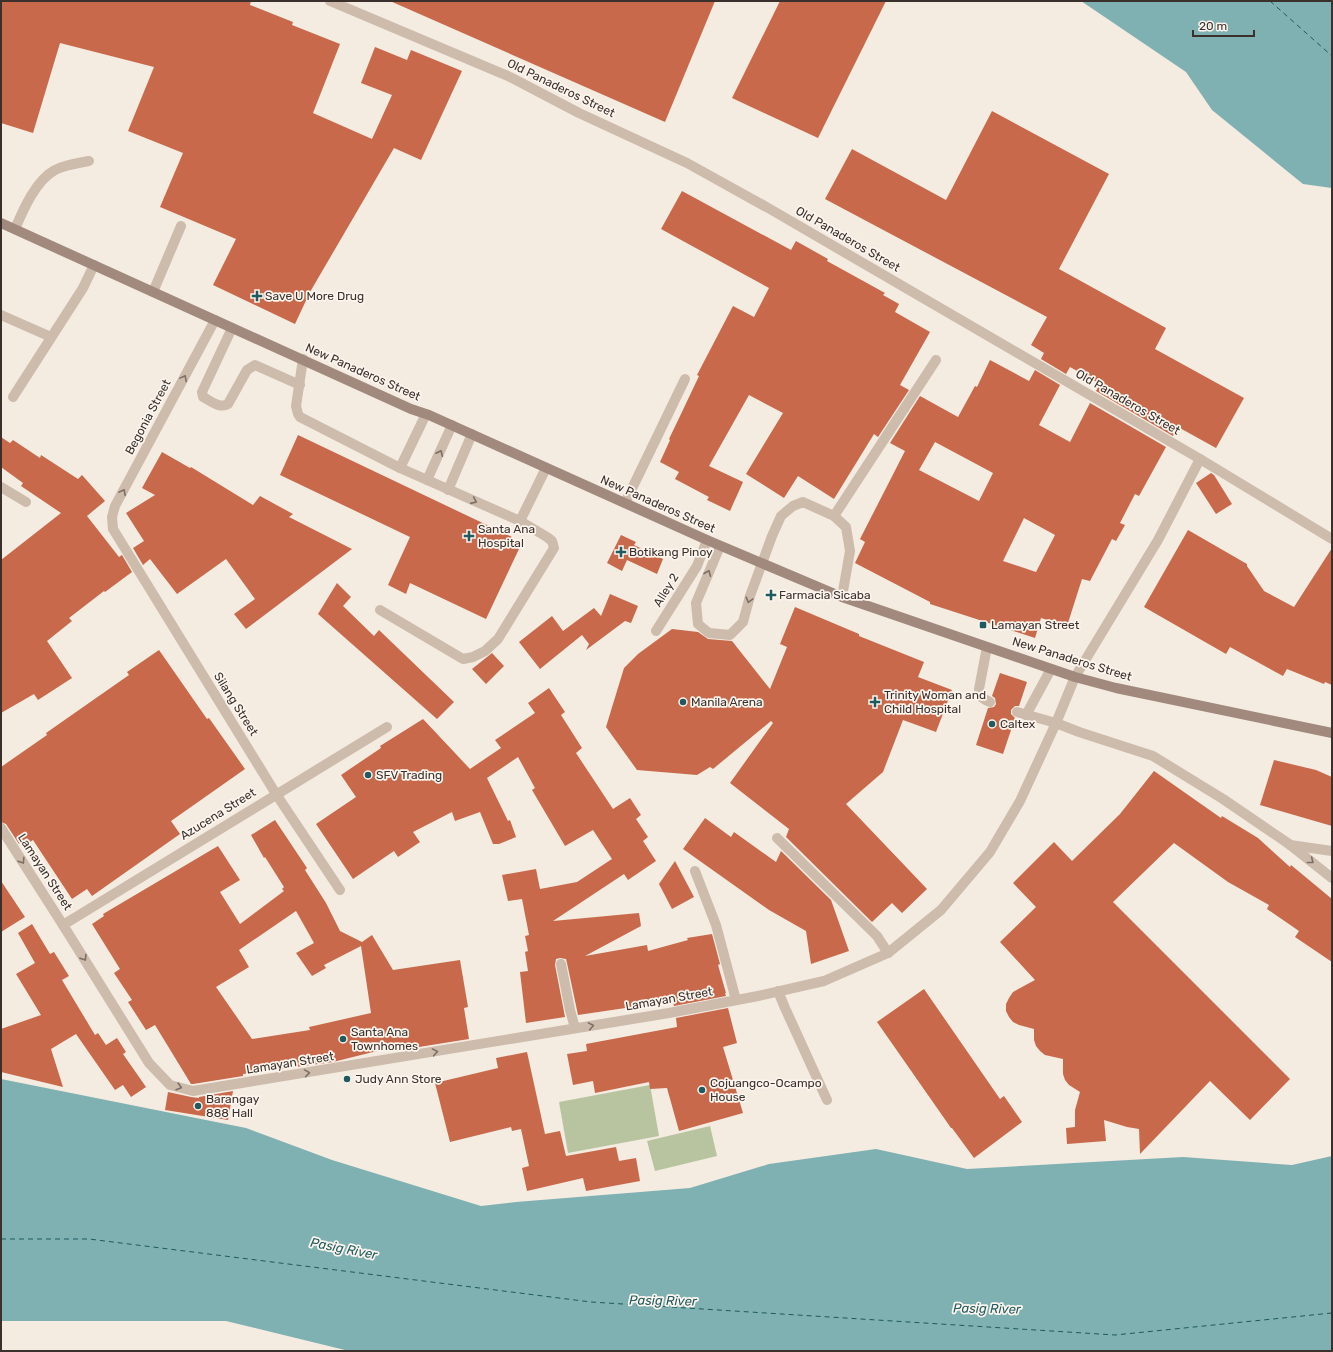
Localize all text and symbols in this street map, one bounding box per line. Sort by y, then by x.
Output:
scale bar [1193,12,1254,38]
text: 20 m [1199,19,1227,33]
street label: Old Panaderos Street [505,56,617,120]
street label: Old Panaderos Street [793,203,903,275]
place label: Save U More Drug [265,289,364,303]
marker: Save U More Drug [252,291,262,301]
street label: New Panaderos Street [303,340,423,404]
street label: Old Panaderos Street [1073,366,1183,438]
one-way arrow [180,375,187,382]
street label: Begonia Street [122,377,174,457]
one-way arrow [435,450,443,457]
street label: New Panaderos Street [598,472,718,536]
one-way arrow [118,489,125,497]
one-way arrow [469,496,477,504]
place label: Santa Ana Hospital [478,522,535,550]
marker: Santa Ana Hospital [463,530,475,542]
place label: Botikang Pinoy [629,545,713,559]
marker: Botikang Pinoy [616,547,626,557]
one-way arrow [704,569,712,576]
street label: Alley 2 [650,571,682,609]
place label: Farmacia Sicaba [779,588,871,602]
marker: Farmacia Sicaba [766,590,776,600]
one-way arrow [745,597,753,603]
place label: Lamayan Street [991,618,1080,632]
marker: Lamayan Street [978,620,988,630]
street label: New Panaderos Street [1011,634,1134,684]
street label: Silang Street [211,670,261,738]
place label: Trinity Woman and Child Hospital [884,688,986,716]
place label: Manila Arena [691,695,763,709]
marker: Trinity Woman and Child Hospital [869,696,881,708]
marker: Manila Arena [678,697,688,707]
place label: Caltex [1000,717,1036,731]
marker: Caltex [987,719,997,729]
place label: SFV Trading [376,768,442,782]
marker: SFV Trading [363,770,373,780]
street label: Azucena Street [178,785,259,843]
street label: Lamayan Street [15,831,75,913]
one-way arrow [1306,856,1313,863]
one-way arrow [17,857,25,864]
one-way arrow [79,954,87,961]
street label: Lamayan Street [624,984,714,1014]
one-way arrow [588,1022,594,1030]
place label: Santa Ana Townhomes [351,1025,418,1053]
marker: Santa Ana Townhomes [338,1034,348,1044]
one-way arrow [432,1048,438,1057]
street label: Lamayan Street [245,1049,335,1077]
one-way arrow [304,1070,310,1078]
place label: Judy Ann Store [355,1072,442,1086]
marker: Judy Ann Store [342,1074,352,1084]
place label: Cojuangco-Ocampo House [710,1076,822,1104]
one-way arrow [175,1082,182,1091]
marker: Cojuangco-Ocampo House [697,1085,707,1095]
place label: Barangay 888 Hall [206,1092,260,1120]
marker: Barangay 888 Hall [193,1101,203,1111]
water label: Pasig River [309,1235,380,1263]
water label: Pasig River [629,1292,698,1310]
water label: Pasig River [953,1300,1022,1318]

